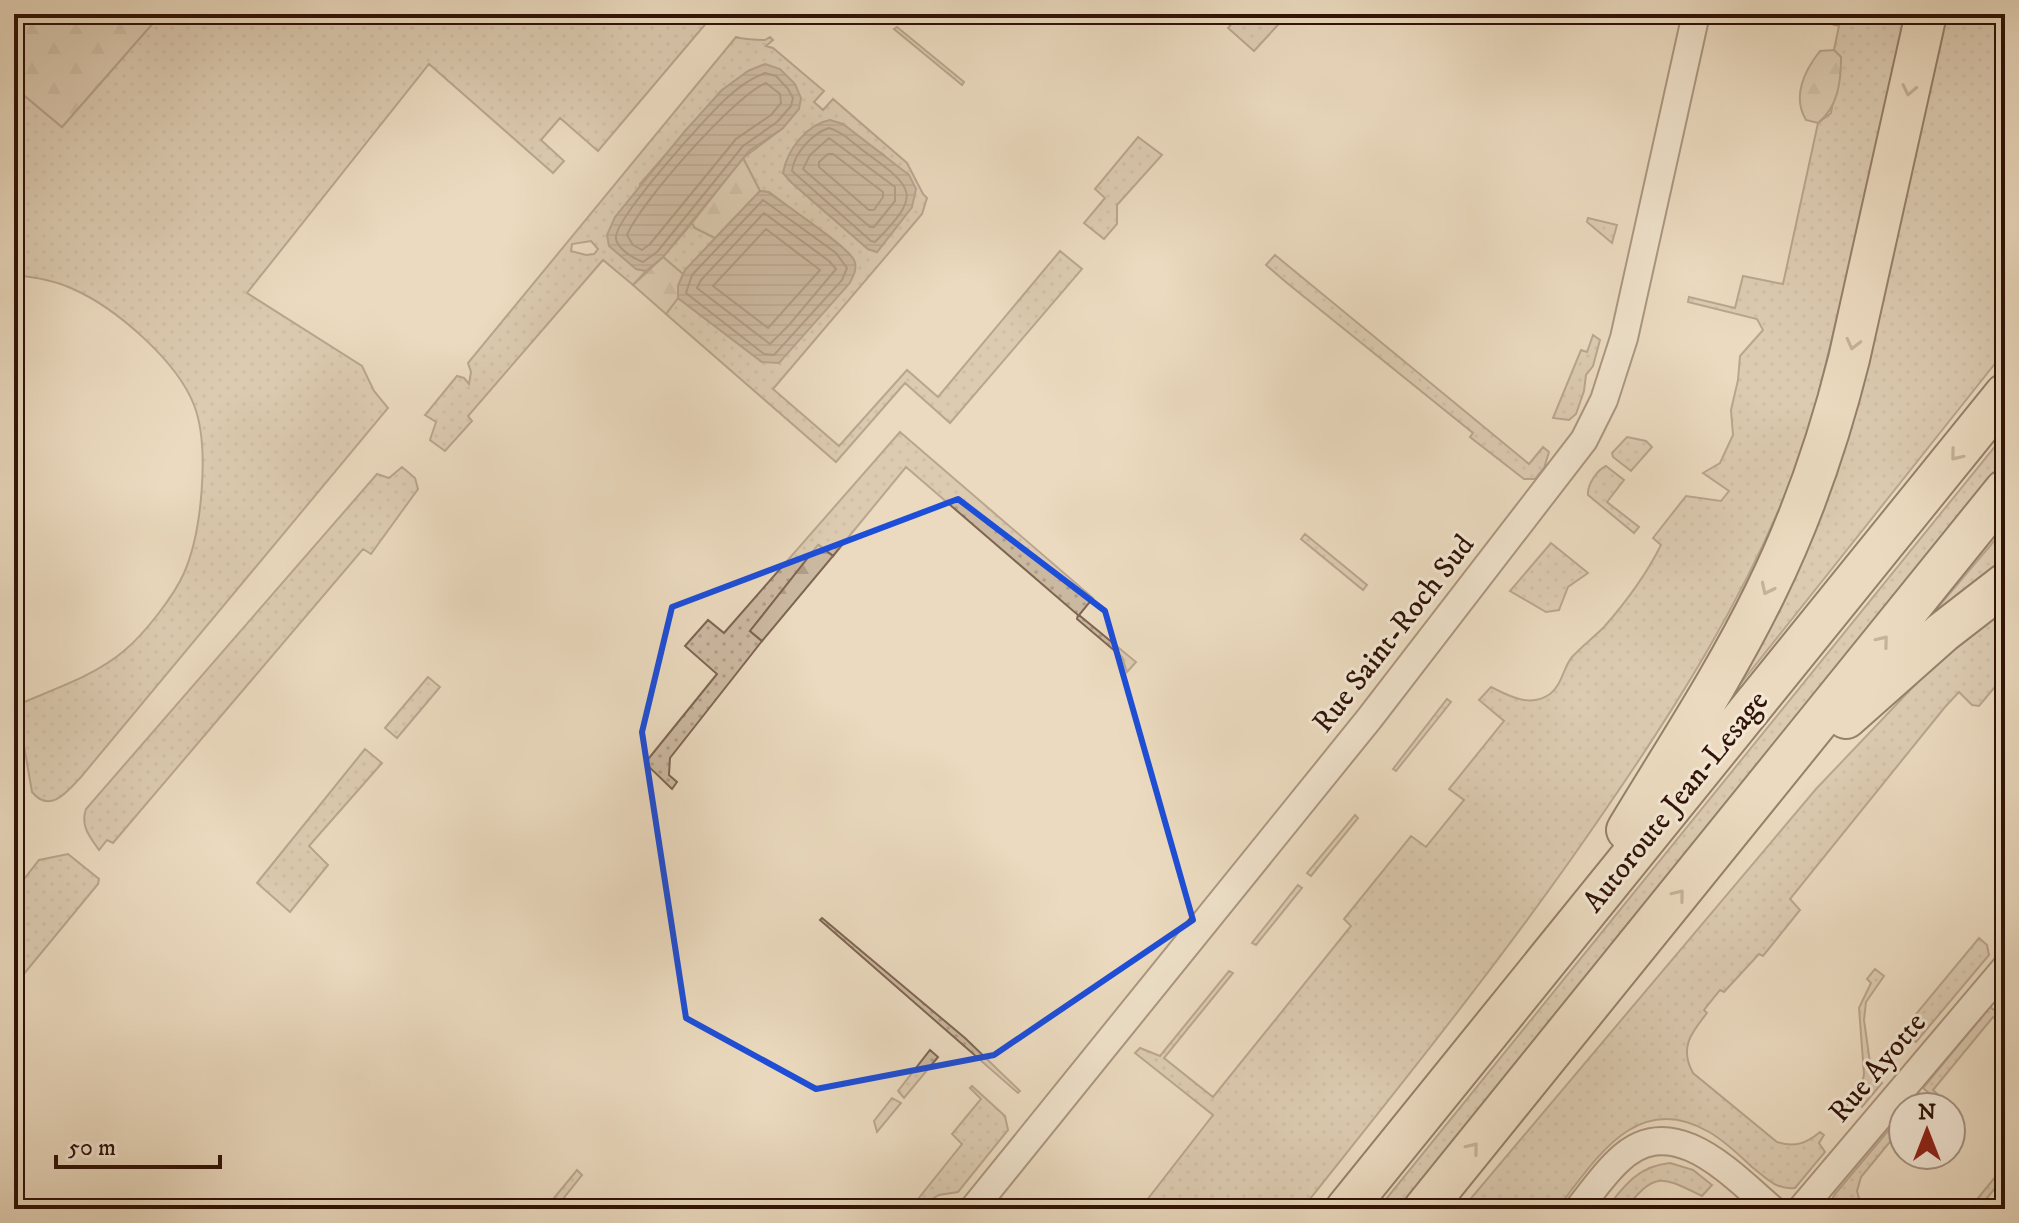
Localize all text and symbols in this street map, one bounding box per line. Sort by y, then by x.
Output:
one-way arrow [1901,83,1918,97]
one-way arrow [1845,337,1862,351]
one-way arrow [1951,446,1966,460]
street label: Rue Saint-Roch Sud [1305,527,1483,741]
one-way arrow [1761,581,1777,595]
one-way arrow [1874,635,1888,650]
street label: Autoroute Jean-Lesage [1575,684,1777,920]
one-way arrow [1669,890,1684,904]
street label: Rue Ayotte [1821,1005,1935,1131]
north arrow [1887,1091,1967,1171]
text: N [1918,1099,1936,1126]
scale bar [56,1119,220,1169]
text: 50 m [68,1133,116,1163]
one-way arrow [1463,1143,1478,1158]

